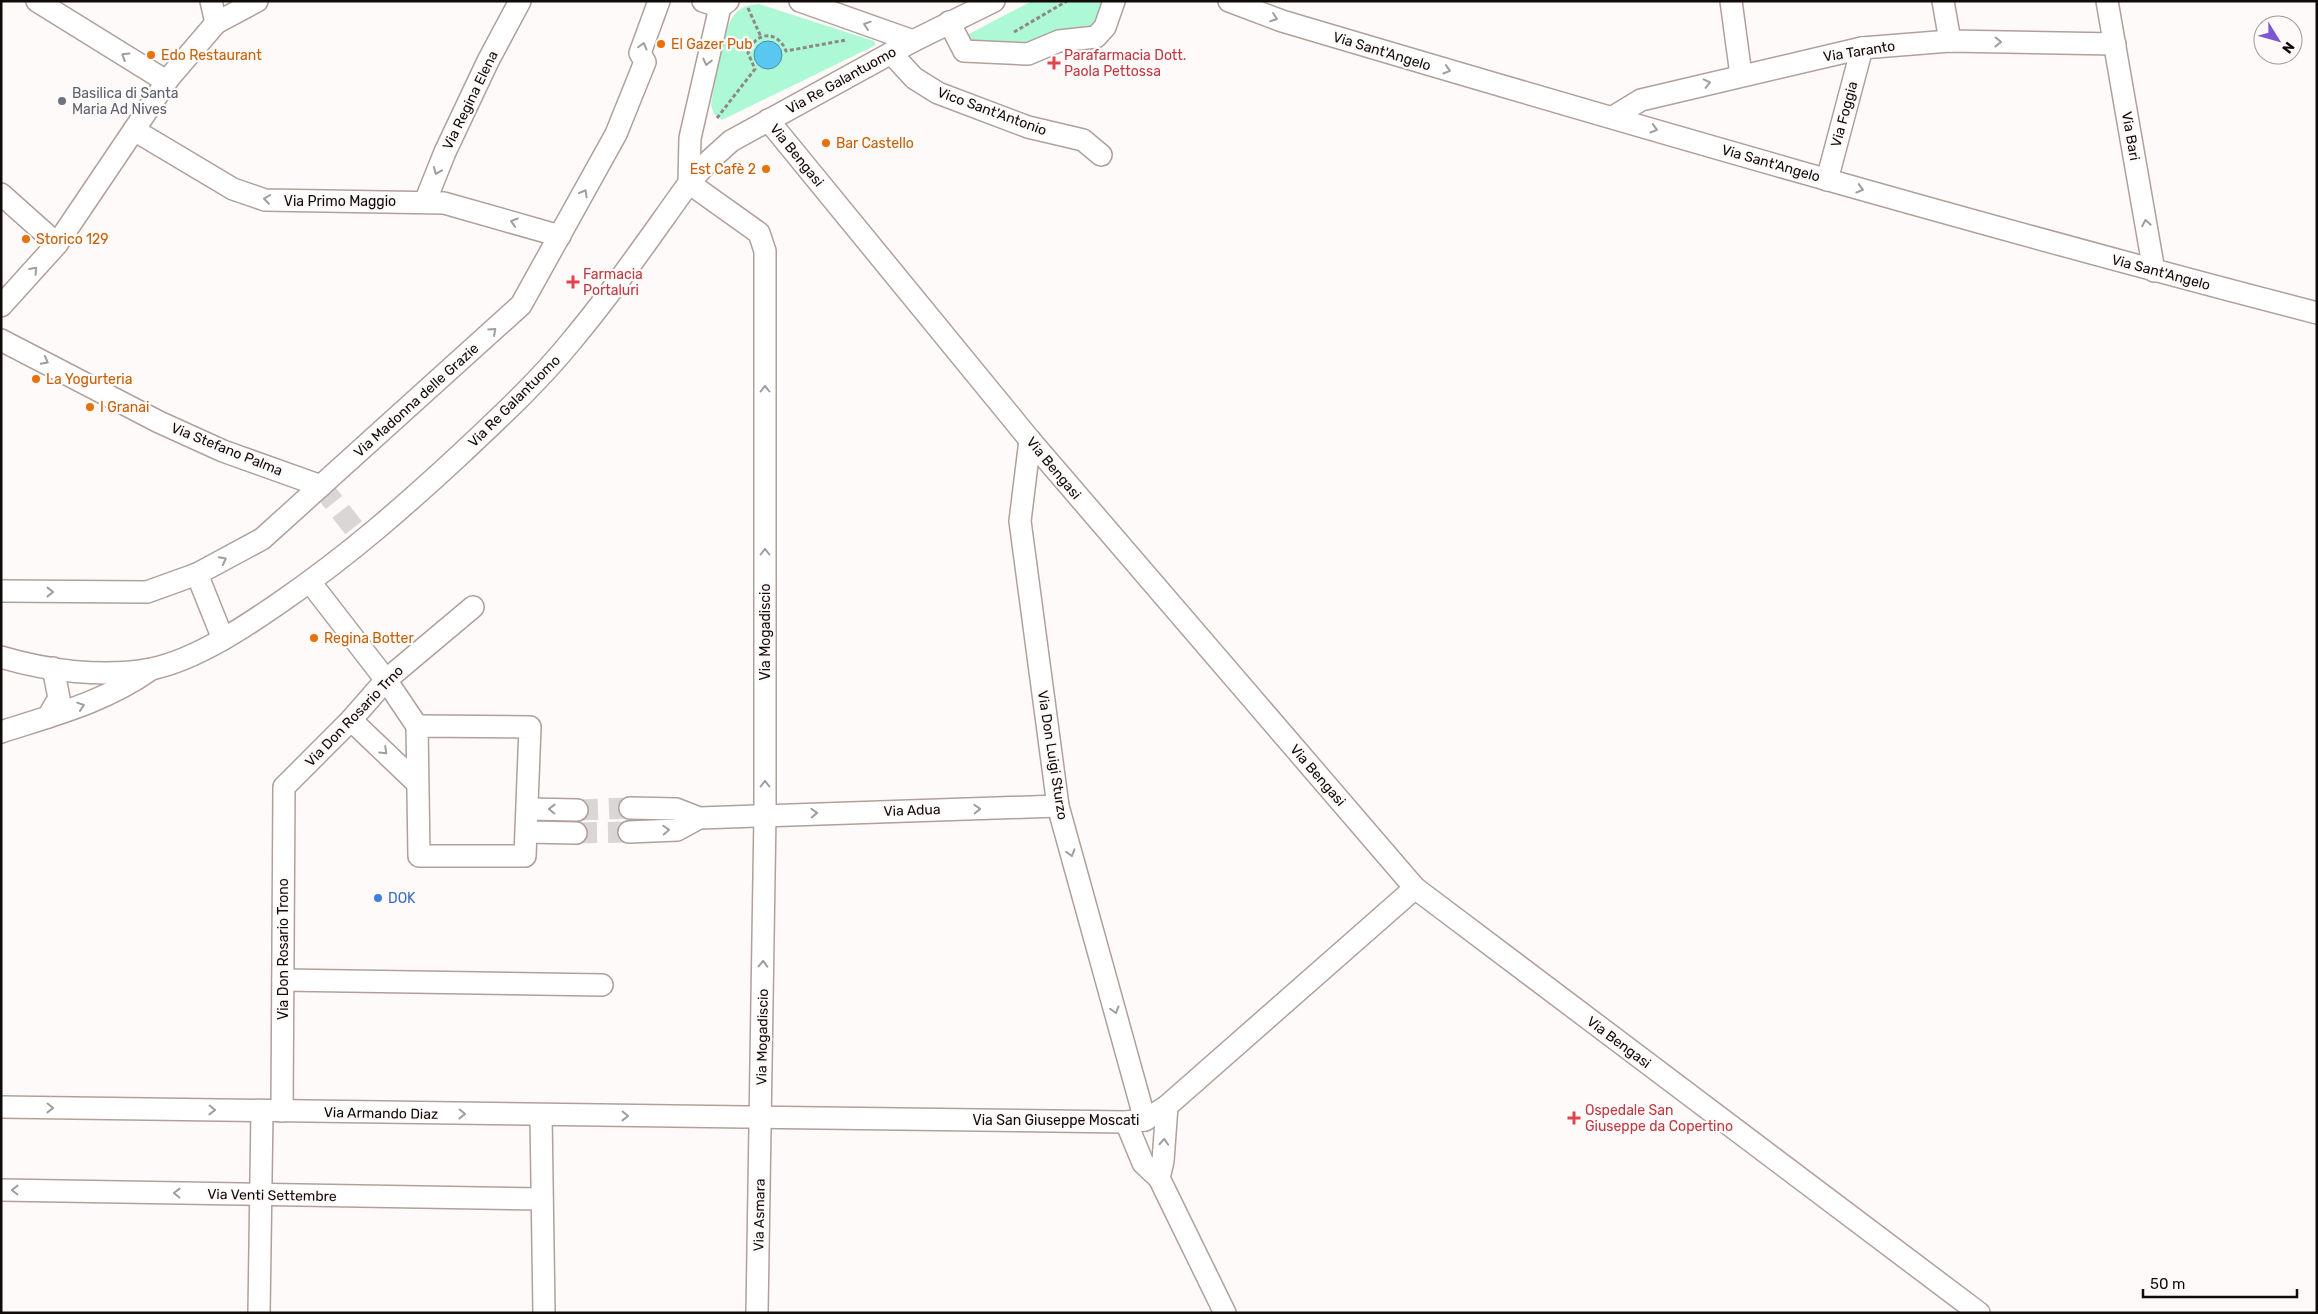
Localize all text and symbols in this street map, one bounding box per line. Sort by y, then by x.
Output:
one-way arrow [1270,12,1278,22]
north arrow [2253,15,2303,65]
one-way arrow [863,21,872,31]
street label: Via Sant'Angelo [1331,29,1433,74]
place label: El Gazer Pub [671,36,753,53]
street label: Via Taranto [1822,37,1896,66]
one-way arrow [1995,37,2003,47]
marker: El Gazer Pub [655,38,667,50]
text: N [2278,38,2298,57]
one-way arrow [638,42,648,51]
street label: Via Re Galantuomo [783,43,899,118]
place label: Edo Restaurant [161,47,262,64]
place label: Parafarmacia Dott. Paola Pettossa [1064,47,1186,80]
street label: Via Regina Elena [439,48,502,152]
marker: Edo Restaurant [145,49,157,61]
one-way arrow [121,52,130,62]
marker: Parafarmacia Dott. Paola Pettossa [1048,57,1060,69]
one-way arrow [702,58,713,67]
one-way arrow [1442,65,1450,75]
one-way arrow [1703,78,1712,89]
street label: Via Foggia [1828,79,1861,149]
street label: Vico Sant'Antonio [935,84,1049,139]
place label: Basilica di Santa Maria Ad Nives [72,85,178,118]
marker: Basilica di Santa Maria Ad Nives [56,95,68,107]
street label: Via Bari [2118,110,2143,162]
street label: Via Bengasi [766,120,827,190]
one-way arrow [1649,123,1657,133]
place label: Bar Castello [836,135,914,152]
marker: Bar Castello [820,137,832,149]
street label: Via Sant'Angelo [1720,141,1822,186]
place label: Est Cafè 2 [690,161,756,178]
marker: Est Cafè 2 [760,163,772,175]
one-way arrow [433,166,444,175]
one-way arrow [1856,183,1864,193]
one-way arrow [577,189,587,198]
street label: Via Primo Maggio [284,193,396,210]
one-way arrow [262,194,270,205]
one-way arrow [510,217,519,227]
one-way arrow [2141,218,2151,227]
place label: Storico 129 [36,231,109,248]
marker: Storico 129 [20,233,32,245]
street label: Via Sant'Angelo [2110,251,2212,294]
one-way arrow [28,266,37,275]
place label: Farmacia Portaluri [583,266,643,299]
marker: Farmacia Portaluri [567,276,579,288]
one-way arrow [488,328,497,337]
street label: Via Madonna delle Grazie [350,340,482,461]
street label: Via Re Galantuomo [465,352,564,451]
one-way arrow [40,355,49,365]
place label: La Yogurteria [46,371,132,388]
marker: La Yogurteria [30,373,42,385]
one-way arrow [760,385,770,393]
place label: I Granai [100,399,149,416]
marker: I Granai [84,401,96,413]
street label: Via Stefano Palma [169,419,285,480]
street label: Via Bengasi [1023,434,1085,503]
one-way arrow [760,548,770,556]
one-way arrow [218,556,227,566]
street label: Via Mogadiscio [757,584,774,680]
one-way arrow [46,587,54,597]
place label: Regina Botter [324,630,414,647]
marker: Regina Botter [308,632,320,644]
street label: Via Don Rosario Trno [302,662,407,770]
street label: Via Don Luigi Sturzo [1034,689,1071,821]
one-way arrow [76,702,85,712]
street label: Via Bengasi [1286,741,1349,810]
one-way arrow [378,745,387,754]
one-way arrow [760,780,770,788]
street label: Via Adua [883,801,941,820]
one-way arrow [973,803,981,814]
one-way arrow [548,804,556,814]
one-way arrow [810,808,818,818]
one-way arrow [662,825,670,836]
one-way arrow [1065,849,1076,858]
street label: Via Don Rosario Trono [275,878,292,1020]
place label: DOK [388,890,416,907]
marker: DOK [372,892,384,904]
one-way arrow [758,960,768,968]
street label: Via Mogadiscio [753,988,772,1086]
one-way arrow [1109,1005,1119,1013]
street label: Via Bengasi [1583,1013,1654,1072]
place label: Ospedale San Giuseppe da Copertino [1585,1102,1733,1135]
one-way arrow [46,1103,54,1113]
street label: Via Armando Diaz [324,1104,438,1123]
one-way arrow [209,1105,217,1115]
one-way arrow [459,1109,467,1119]
one-way arrow [622,1111,629,1121]
marker: Ospedale San Giuseppe da Copertino [1567,1111,1581,1125]
street label: Via San Giuseppe Moscati [973,1112,1139,1129]
one-way arrow [1159,1138,1169,1146]
street label: Via Asmara [750,1178,769,1252]
one-way arrow [11,1185,18,1195]
street label: Via Venti Settembre [207,1186,337,1205]
one-way arrow [173,1188,181,1199]
scale bar [2143,1266,2297,1298]
text: 50 m [2150,1275,2185,1293]

